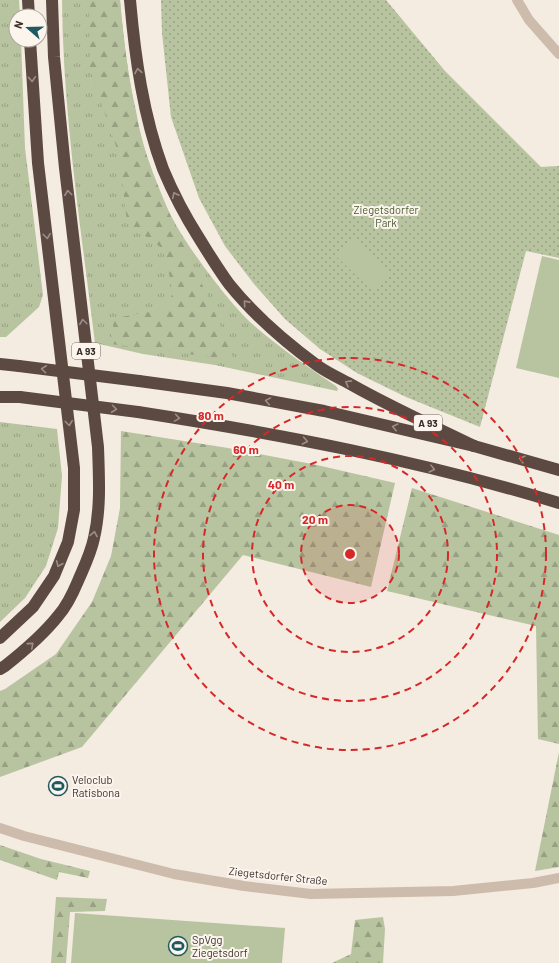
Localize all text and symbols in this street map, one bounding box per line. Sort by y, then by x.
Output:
north arrow [8,8,48,48]
text: N [11,19,25,30]
one-way arrow [134,68,143,74]
one-way arrow [27,76,36,82]
one-way arrow [64,190,73,196]
one-way arrow [172,192,180,200]
park label: Ziegetsdorfer Park [353,203,419,229]
one-way arrow [42,233,51,239]
one-way arrow [244,300,251,308]
one-way arrow [79,319,88,325]
road number: A 93 [72,343,100,359]
one-way arrow [41,365,47,374]
one-way arrow [345,380,352,388]
one-way arrow [265,397,271,405]
one-way arrow [111,404,117,413]
text: 80 m [198,408,224,422]
one-way arrow [174,413,180,421]
road number: A 93 [414,415,442,431]
one-way arrow [64,420,73,426]
one-way arrow [392,424,398,432]
one-way arrow [302,437,308,445]
text: 60 m [233,442,259,456]
one-way arrow [518,455,525,464]
one-way arrow [429,465,435,473]
text: 40 m [268,477,294,491]
text: 20 m [302,512,328,526]
one-way arrow [89,531,98,538]
centre of rings [343,547,357,561]
one-way arrow [56,560,64,568]
one-way arrow [26,643,33,650]
place label: Veloclub Ratisbona [72,773,120,799]
sports icon: Veloclub Ratisbona [47,775,69,797]
street label: Ziegetsdorfer Straße [228,864,328,887]
place label: SpVgg Ziegetsdorf [192,933,248,959]
sports icon: SpVgg Ziegetsdorf [167,935,189,957]

